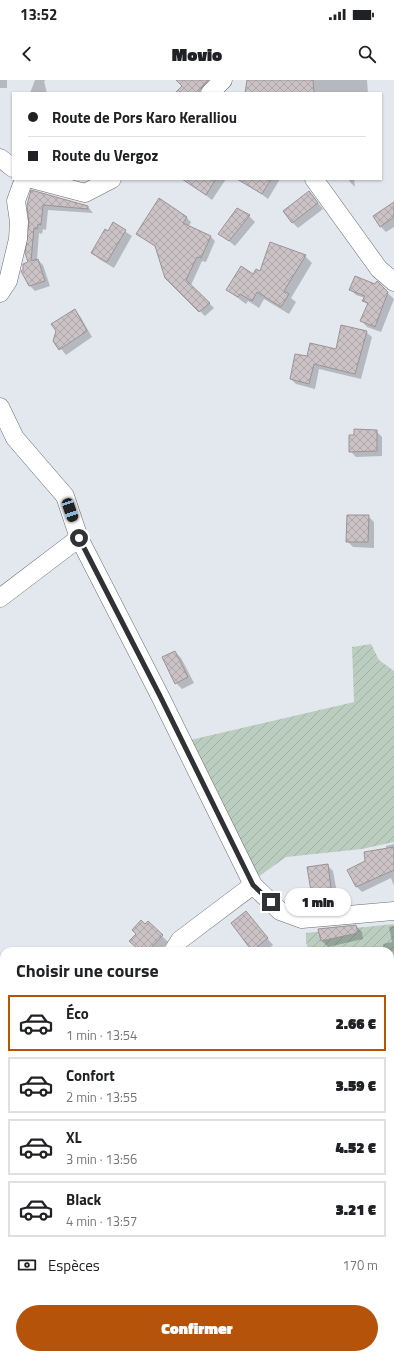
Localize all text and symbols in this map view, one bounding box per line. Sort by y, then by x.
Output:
text: 13:52 [20,3,57,26]
text: Movio [172,41,222,68]
icon: back [16,43,38,65]
icon: search [356,43,378,65]
text: Route de Pors Karo Keralliou [52,106,237,129]
text: Route du Vergoz [52,144,158,167]
car [60,497,80,523]
route start [70,529,88,547]
callout: 1 min [285,888,351,916]
text: 1 min [302,892,334,912]
route end [262,893,280,911]
text: Choisir une course [16,957,159,984]
text: Éco [66,1002,89,1025]
icon: car [18,1005,54,1041]
text: 2.66 € [336,1012,376,1035]
text: 1 min · 13:54 [66,1025,137,1045]
text: Confort [66,1064,115,1087]
icon: car [18,1067,54,1103]
text: 3.59 € [336,1074,376,1097]
text: 2 min · 13:55 [66,1087,137,1107]
text: XL [66,1126,82,1149]
icon: car [18,1129,54,1165]
text: 4.52 € [336,1136,376,1159]
text: 3 min · 13:56 [66,1149,137,1169]
text: Black [66,1188,101,1211]
icon: car [18,1191,54,1227]
text: 3.21 € [336,1198,376,1221]
text: 4 min · 13:57 [66,1211,137,1231]
icon: cash [16,1254,38,1276]
text: Espèces [48,1254,100,1277]
text: 170 m [342,1255,378,1275]
button: Confirmer [16,1305,378,1351]

